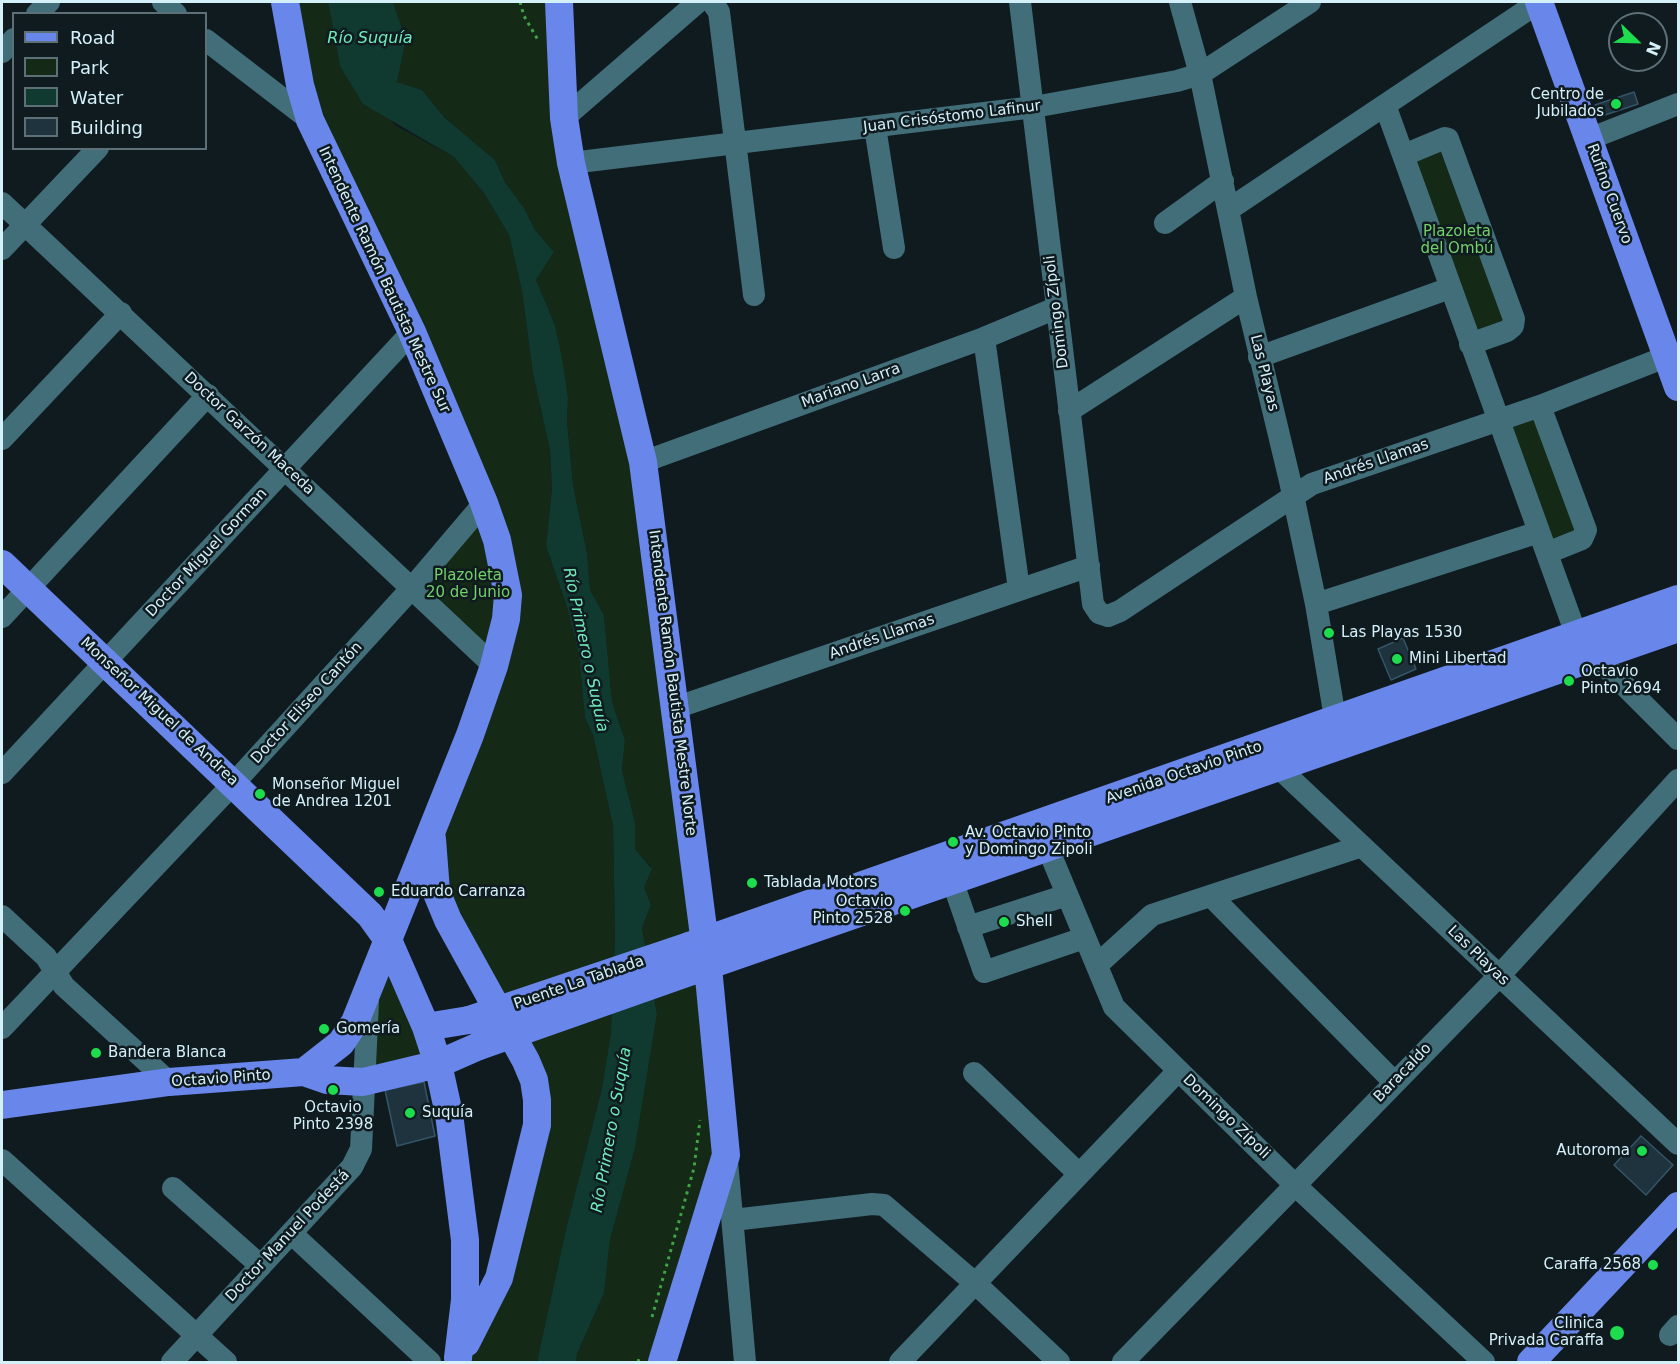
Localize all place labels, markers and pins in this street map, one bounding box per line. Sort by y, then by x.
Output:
place label: Centro de Jubilados [1530,86,1604,121]
marker: Centro de Jubilados [1609,97,1623,111]
place label: Las Playas 1530 [1341,624,1462,642]
marker: Las Playas 1530 [1322,626,1336,640]
place label: Mini Libertad [1409,650,1507,668]
marker: Mini Libertad [1390,652,1404,666]
place label: Octavio Pinto 2694 [1581,663,1661,698]
marker: Octavio Pinto 2694 [1562,674,1576,688]
place label: Monseñor Miguel de Andrea 1201 [272,776,400,811]
marker: Monseñor Miguel de Andrea 1201 [253,787,267,801]
place label: Av. Octavio Pinto y Domingo Zipoli [965,824,1093,859]
marker: Av. Octavio Pinto y Domingo Zipoli [946,835,960,849]
place label: Tablada Motors [764,874,877,892]
marker: Tablada Motors [745,876,759,890]
place label: Eduardo Carranza [391,883,526,901]
marker: Eduardo Carranza [372,885,386,899]
place label: Octavio Pinto 2528 [813,893,893,928]
marker: Octavio Pinto 2528 [898,904,912,918]
place label: Shell [1016,913,1053,931]
marker: Shell [997,915,1011,929]
place label: Gomería [336,1020,400,1038]
marker: Gomería [317,1022,331,1036]
place label: Bandera Blanca [108,1044,226,1062]
marker: Bandera Blanca [89,1046,103,1060]
marker: Octavio Pinto 2398 [326,1083,340,1097]
place label: Octavio Pinto 2398 [293,1099,373,1134]
place label: Suquía [422,1104,473,1122]
marker: Suquía [403,1106,417,1120]
place label: Autoroma [1556,1142,1630,1160]
marker: Autoroma [1635,1144,1649,1158]
place label: Caraffa 2568 [1544,1256,1641,1274]
marker: Caraffa 2568 [1646,1258,1660,1272]
place label: Clinica Privada Caraffa [1489,1315,1604,1350]
marker: Clinica Privada Caraffa [1608,1324,1626,1342]

